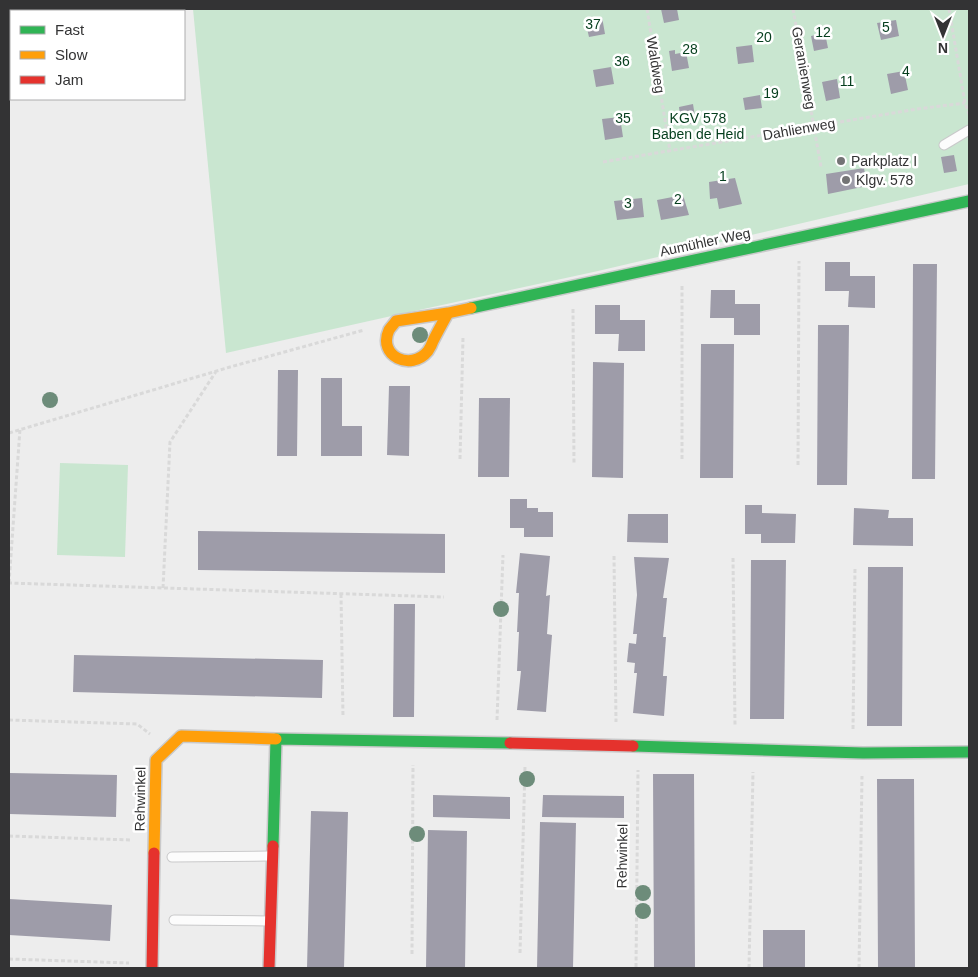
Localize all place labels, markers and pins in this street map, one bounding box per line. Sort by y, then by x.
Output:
place label: Parkplatz I [851,153,917,169]
marker: Parkplatz I [835,155,847,167]
place label: Klgv. 578 [856,172,914,188]
marker: Klgv. 578 [840,174,852,186]

